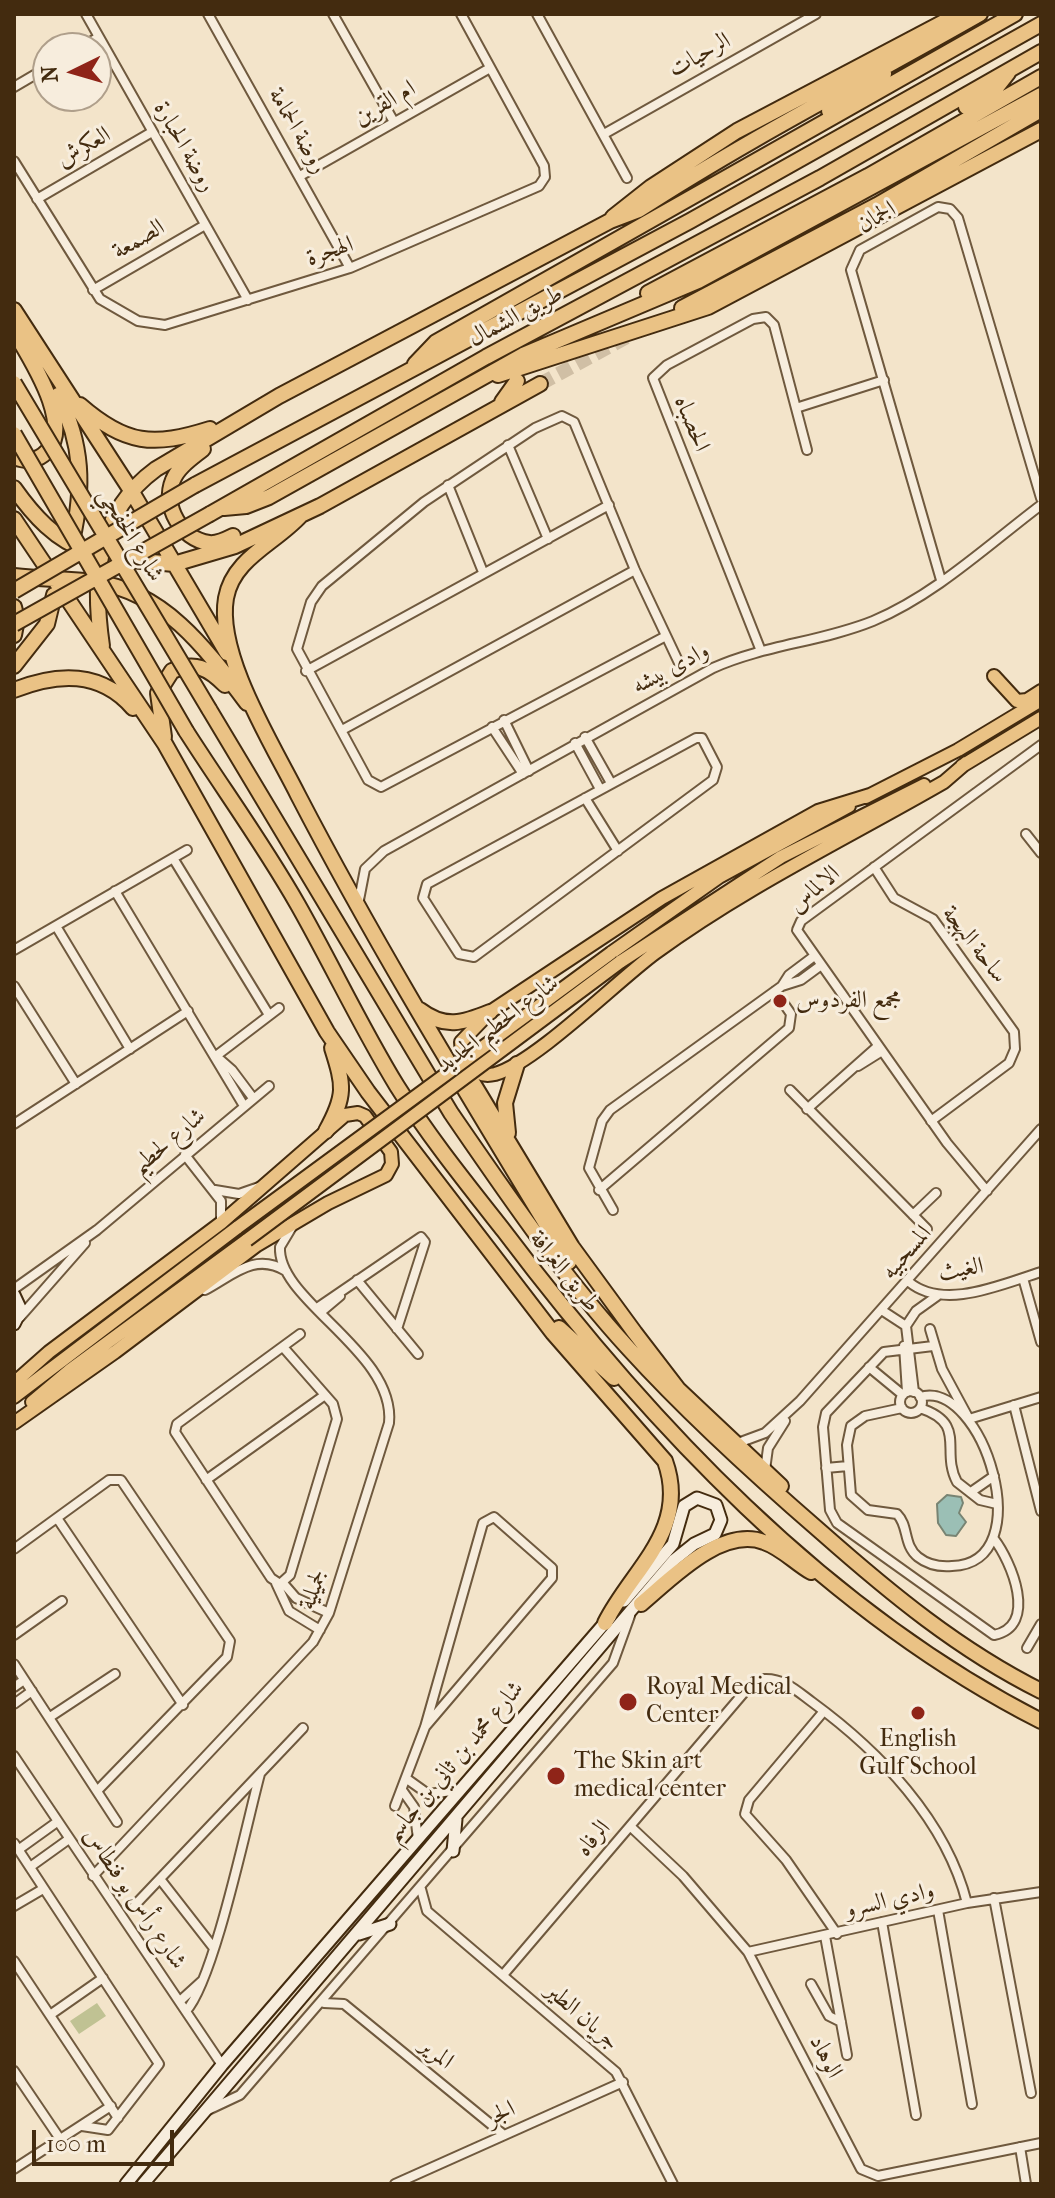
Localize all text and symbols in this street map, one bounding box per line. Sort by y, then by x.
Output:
street label: الرحيات [664,27,736,85]
north arrow [32,32,112,112]
text: N [36,64,64,83]
street label: ام القرين [349,75,421,133]
street label: روضة الحمامة [261,83,333,179]
street label: روضة الحبارة [146,96,222,198]
street label: العكرش [52,121,116,175]
street label: الجمان [852,196,902,240]
street label: الصمعة [108,214,170,266]
street label: الهجرة [303,231,357,273]
street label: طريق الشمال [464,280,568,354]
street label: الحصباه [667,392,715,456]
street label: شارع الخفجي [91,483,169,587]
street label: وادى بيشه [627,637,715,701]
street label: الالماس [784,860,846,920]
street label: ساحة البهجة [935,901,1013,989]
street label: شارع الحطيم الجديد [431,969,565,1081]
place label: مجمع الفردوس [796,987,901,1015]
marker: مجمع الفردوس [771,992,789,1010]
street label: شارع لحطيم [126,1102,212,1182]
street label: المسحبيه [876,1220,938,1286]
street label: طريق الغرافة [522,1225,606,1319]
street label: الغيث [936,1252,986,1288]
street label: لجميلية [293,1566,335,1614]
place label: Royal Medical Center [646,1674,792,1730]
street label: شارع محمد بن ثاني بن جاسم [379,1676,531,1848]
marker: Royal Medical Center [617,1691,639,1713]
marker: English Gulf School [909,1704,927,1722]
place label: English Gulf School [859,1726,977,1782]
place label: The Skin art medical center [574,1748,726,1804]
marker: The Skin art medical center [545,1765,567,1787]
street label: الرفاه [570,1815,618,1863]
street label: شارع رأس بو فنطاس [76,1823,192,1975]
street label: وادي السرو [843,1877,937,1925]
street label: جريان الطير [539,1977,625,2057]
street label: الوهاد [802,2030,848,2084]
street label: المرير [413,2032,459,2076]
street label: الجر [482,2095,520,2133]
scale bar [36,2114,178,2164]
text: 100 m [46,2130,106,2158]

